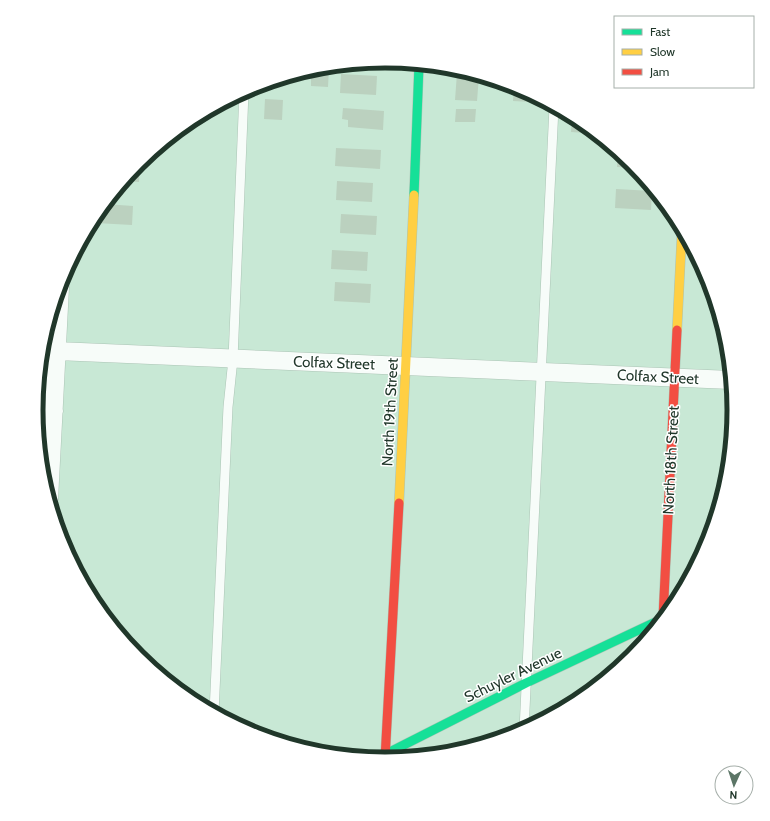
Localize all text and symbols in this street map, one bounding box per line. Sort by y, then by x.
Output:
legend [614,16,754,88]
text: Fast [650,24,670,39]
text: Slow [650,44,675,59]
text: Jam [649,64,669,79]
street label: Colfax Street [293,353,375,373]
street label: North 19th Street [378,357,402,467]
street label: Colfax Street [617,366,699,388]
street label: North 18th Street [659,405,683,515]
street label: Schuyler Avenue [461,644,565,706]
north arrow [714,765,754,805]
text: N [729,788,738,802]

